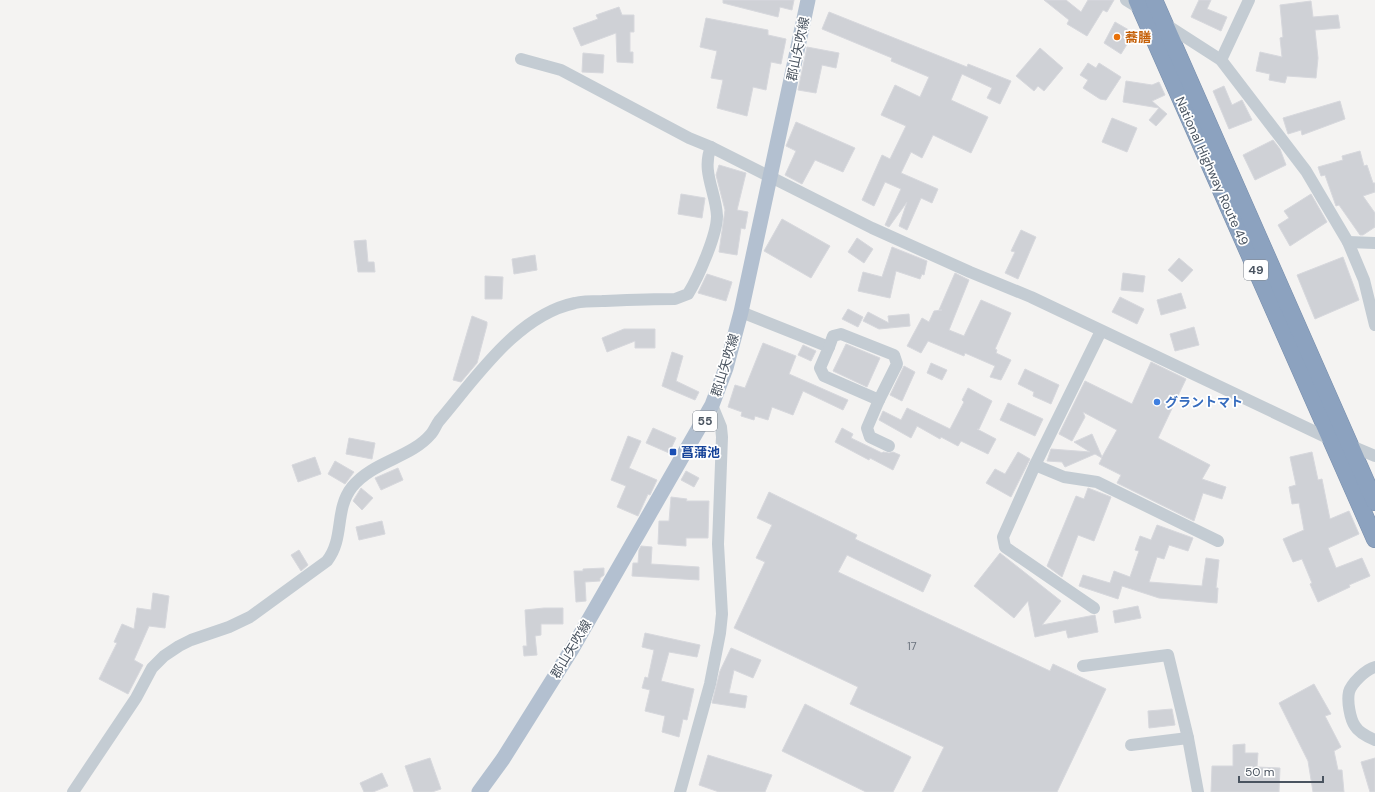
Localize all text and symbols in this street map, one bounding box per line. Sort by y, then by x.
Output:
street label: 郡山矢吹線 [783,15,813,83]
place label: 蕎膳 [1125,29,1151,46]
marker: 蕎膳 [1112,32,1122,42]
street label: National Highway Route 49 [1172,94,1252,248]
road number: 49 [1244,260,1268,280]
street label: 郡山矢吹線 [707,331,743,399]
place label: グラントマト [1165,394,1243,411]
marker: グラントマト [1152,397,1162,407]
road number: 55 [693,411,717,431]
place label: 菖蒲池 [681,444,720,461]
marker: 菖蒲池 [668,447,678,457]
street label: 郡山矢吹線 [547,617,595,681]
house number: 17 [907,639,917,653]
scale bar [1239,758,1323,784]
text: 50 m [1245,764,1274,780]

